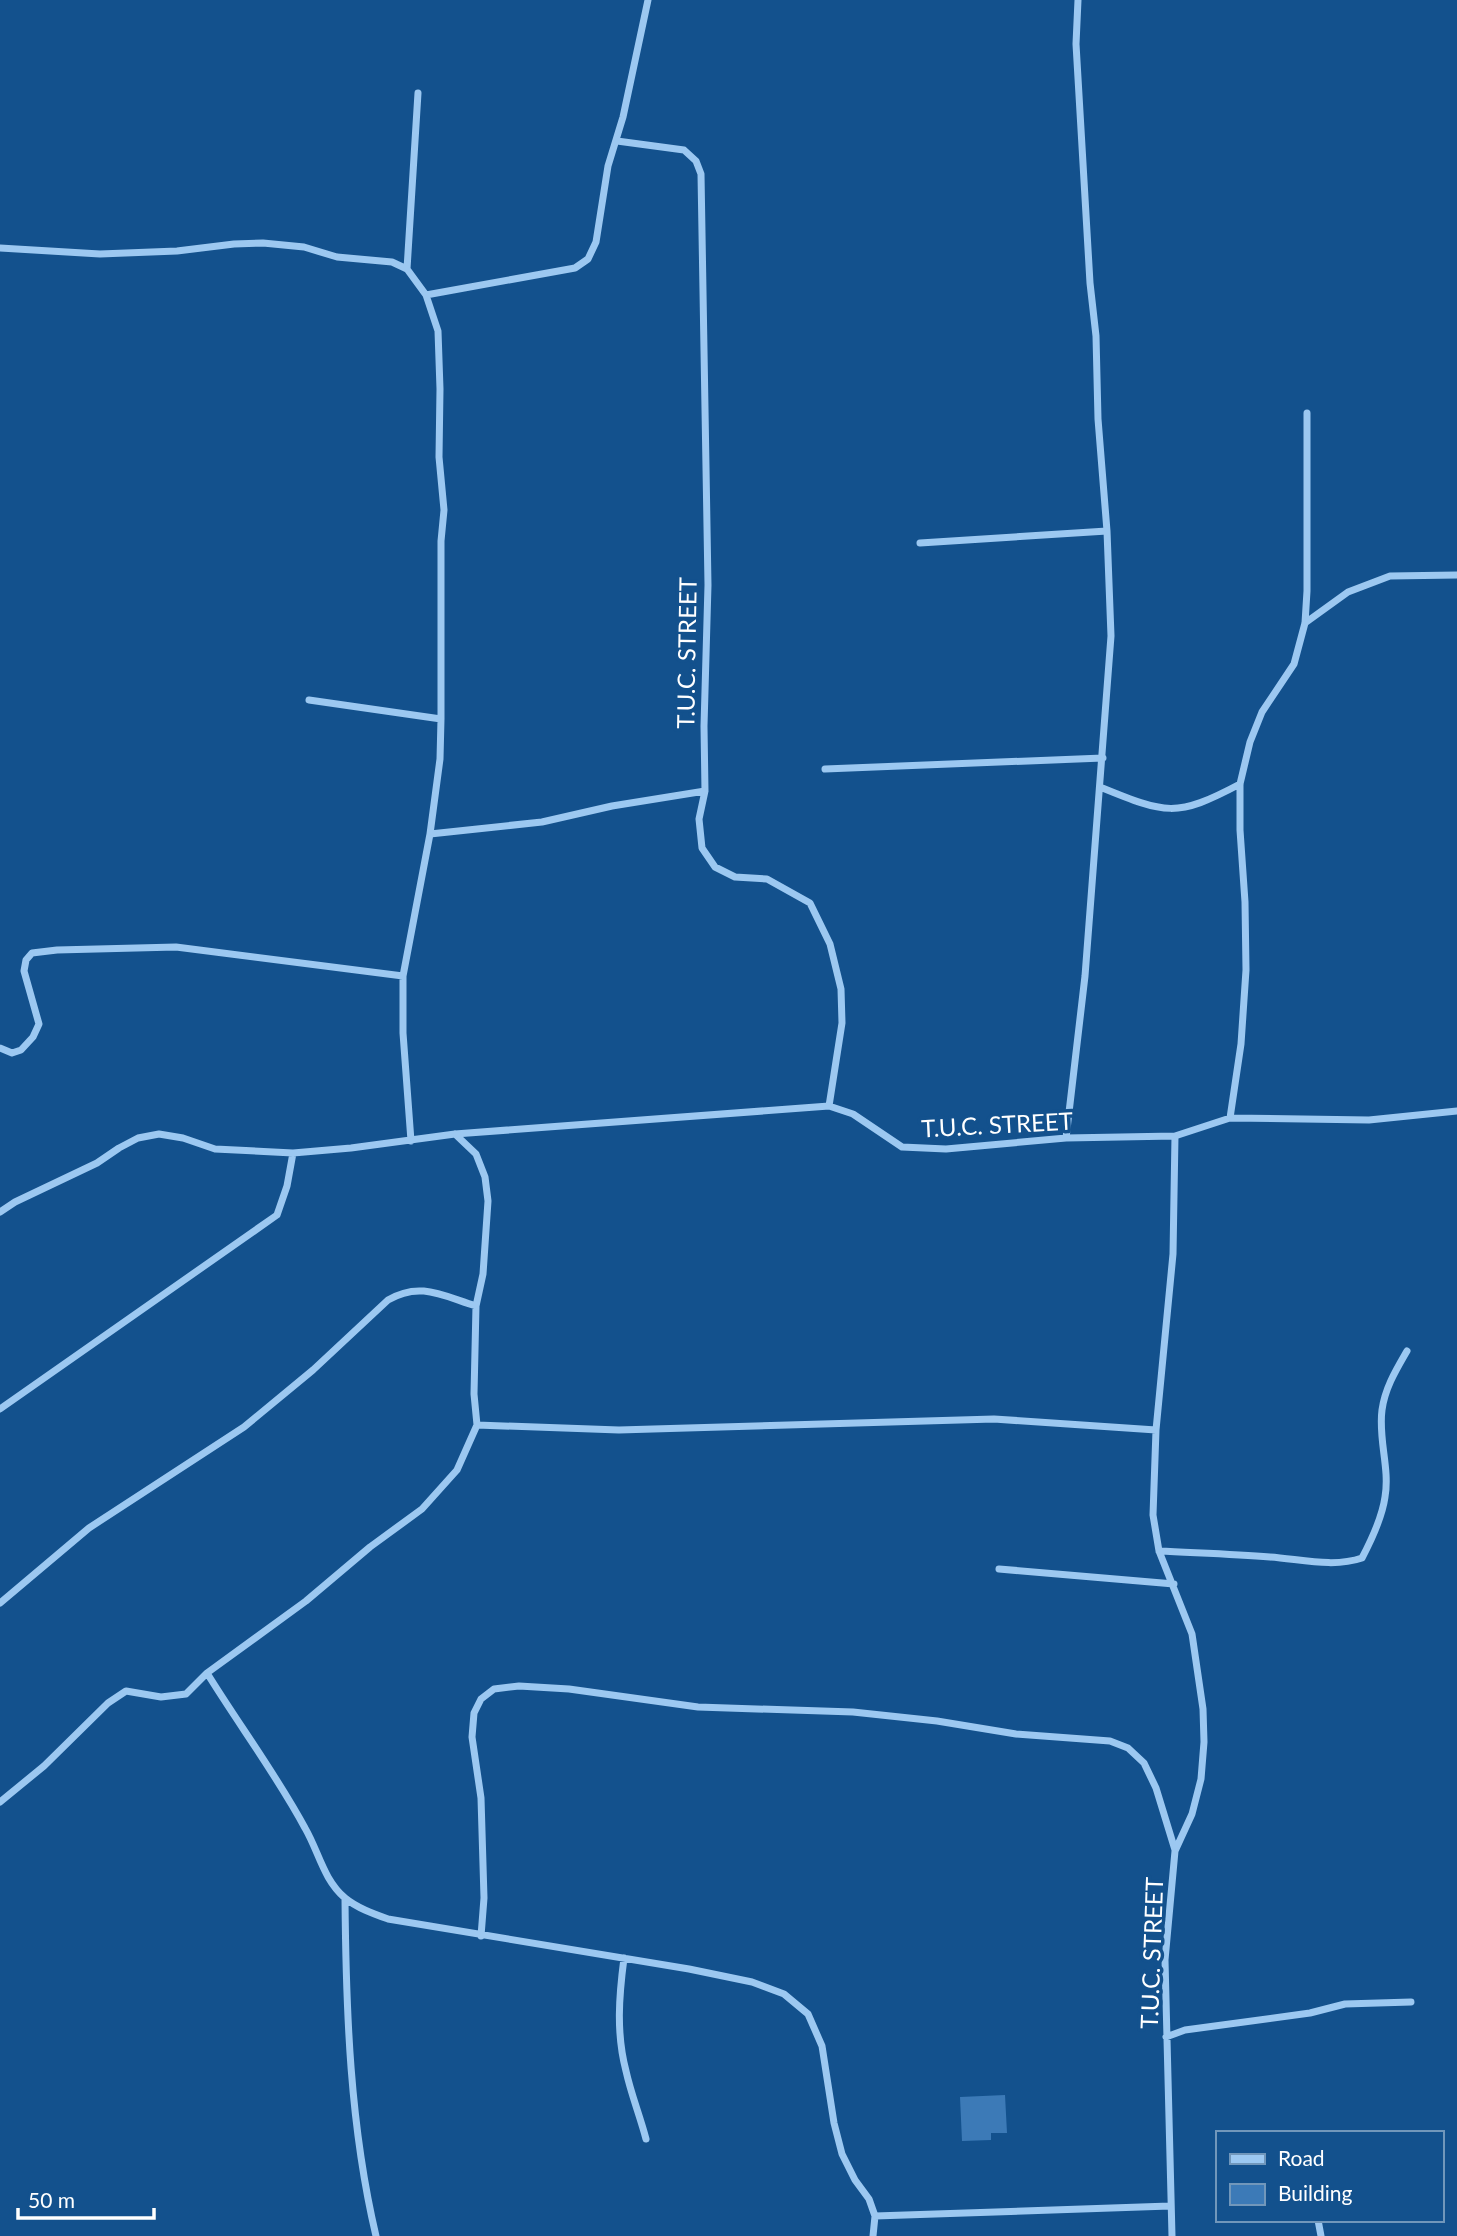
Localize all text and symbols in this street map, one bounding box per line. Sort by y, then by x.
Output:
street label: T.U.C. STREET [670,577,702,729]
street label: T.U.C. STREET [920,1106,1074,1142]
street label: T.U.C. STREET [1134,1877,1168,2029]
legend [1216,2131,1443,2222]
text: Road [1278,2145,1325,2170]
scale bar [18,2176,154,2220]
text: Building [1278,2180,1353,2205]
text: 50 m [28,2187,75,2212]

